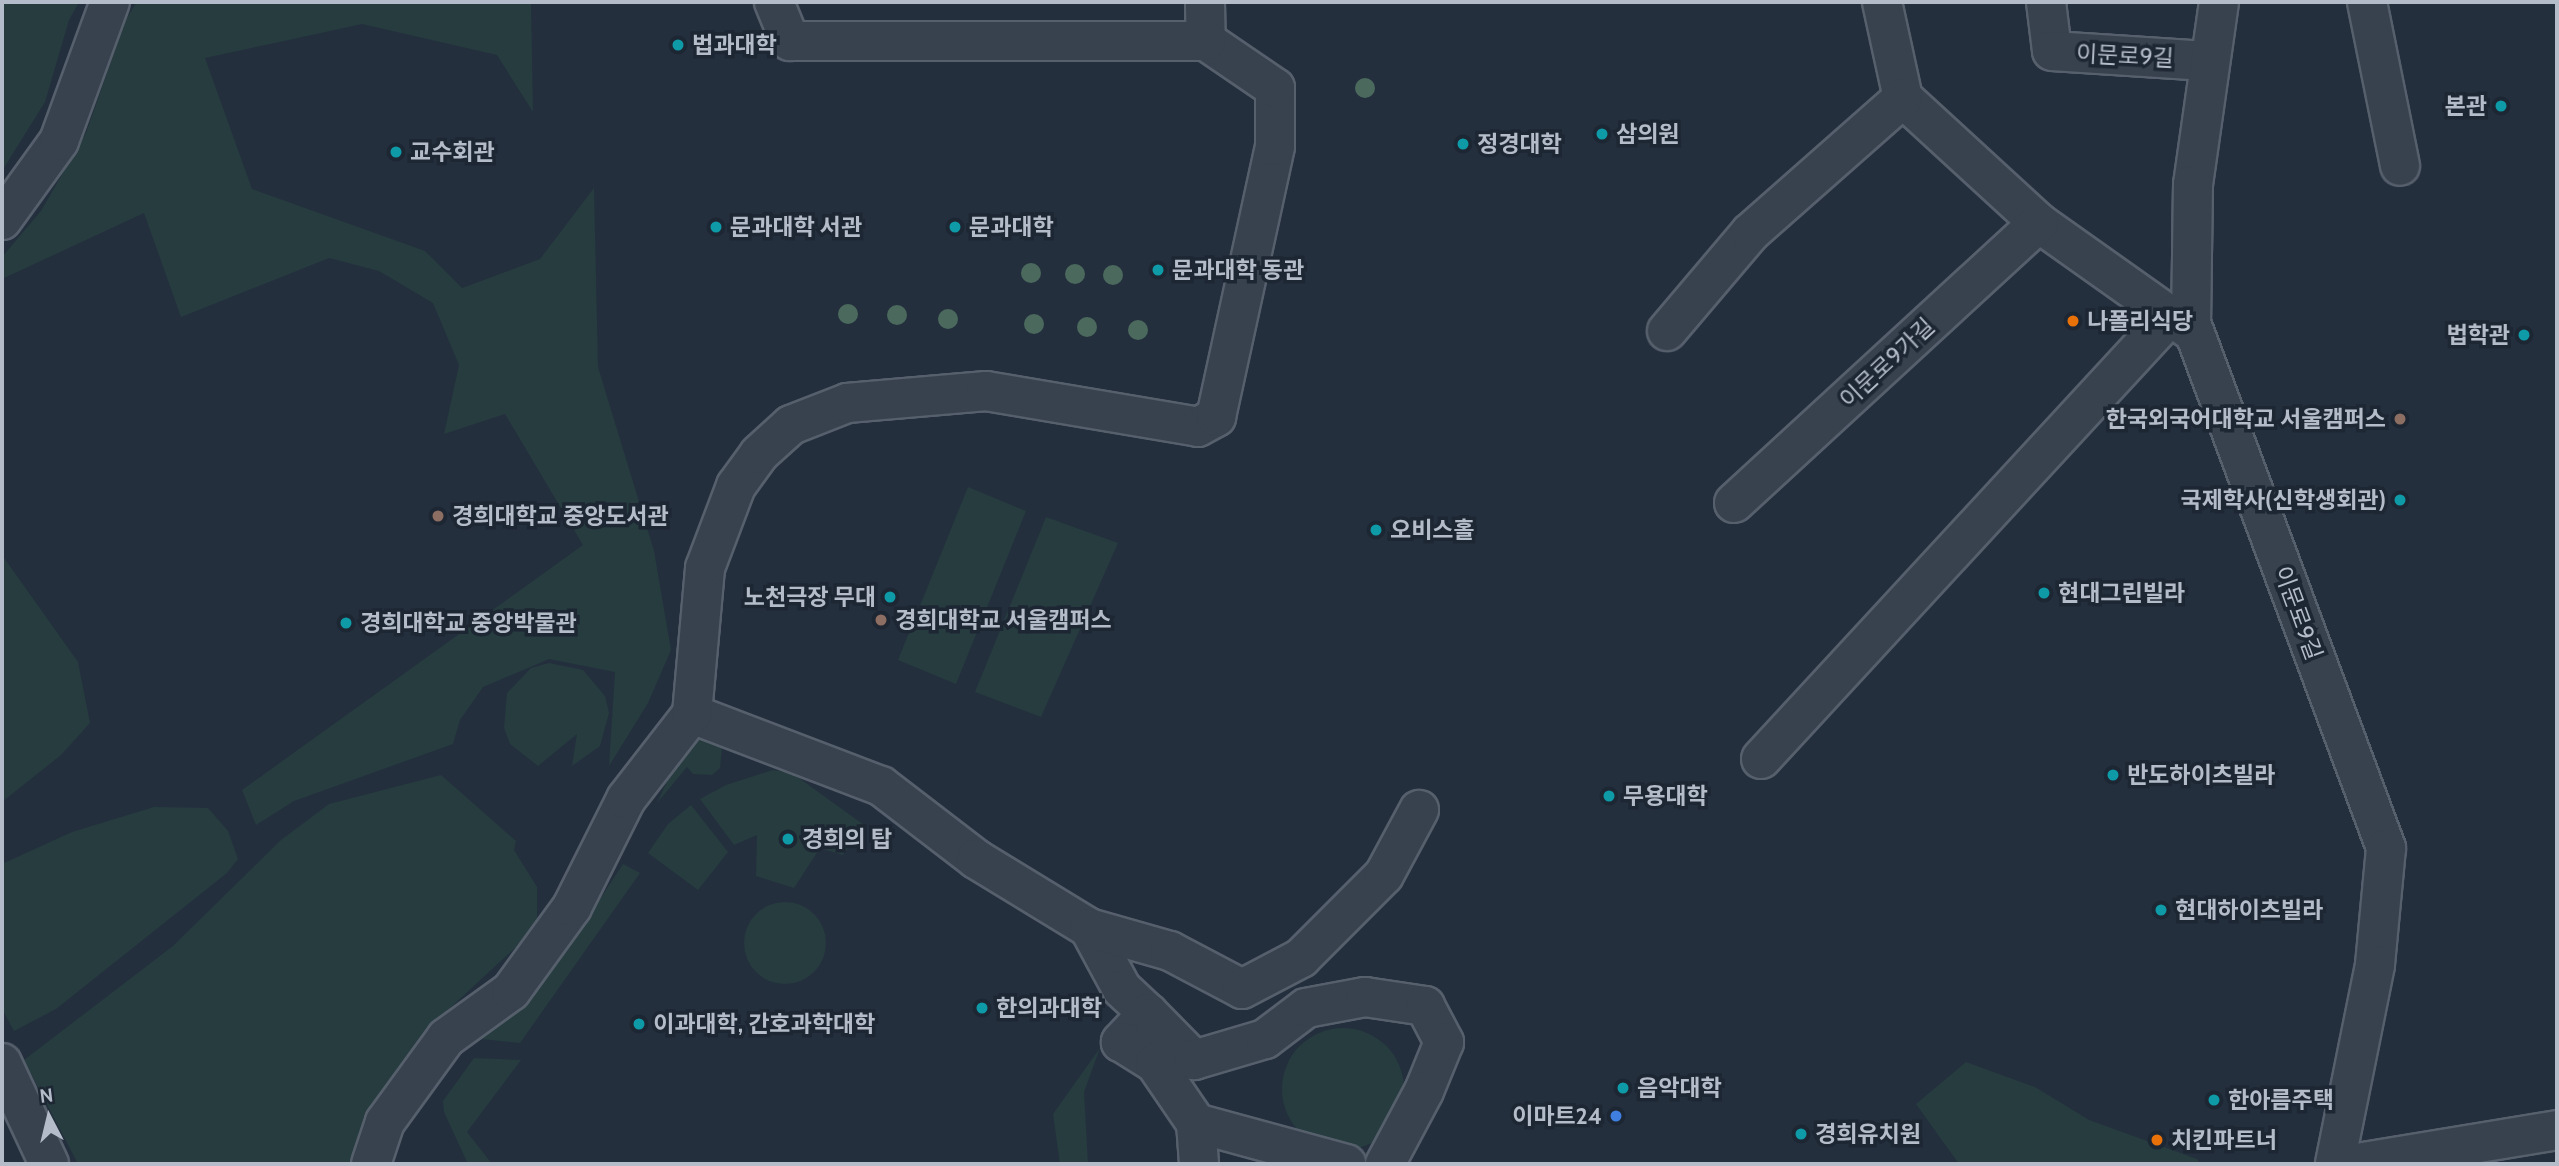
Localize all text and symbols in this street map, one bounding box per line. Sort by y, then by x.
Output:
place label: 법과대학 [692,31,777,59]
marker: 법과대학 [670,37,686,53]
street label: 이문로9길 [2075,40,2175,72]
place label: 본관 [2445,92,2487,120]
marker: 본관 [2493,98,2509,114]
place label: 삼의원 [1616,120,1679,148]
marker: 삼의원 [1594,126,1610,142]
place label: 정경대학 [1477,130,1562,158]
marker: 정경대학 [1455,136,1471,152]
place label: 교수회관 [410,138,495,166]
marker: 교수회관 [388,144,404,160]
place label: 문과대학 서관 [730,213,862,241]
place label: 문과대학 [969,213,1054,241]
marker: 문과대학 서관 [708,219,724,235]
marker: 문과대학 [947,219,963,235]
place label: 문과대학 동관 [1172,256,1304,284]
marker: 문과대학 동관 [1150,262,1166,278]
place label: 나폴리식당 [2087,307,2193,335]
street label: 이문로9가길 [1834,312,1940,414]
marker: 나폴리식당 [2065,313,2081,329]
place label: 법학관 [2447,321,2510,349]
marker: 법학관 [2516,327,2532,343]
place label: 한국외국어대학교 서울캠퍼스 [2106,405,2386,433]
marker: 한국외국어대학교 서울캠퍼스 [2392,411,2408,427]
place label: 국제학사(신학생회관) [2180,486,2386,514]
marker: 국제학사(신학생회관) [2392,492,2408,508]
place label: 경희대학교 중앙도서관 [452,502,669,530]
marker: 경희대학교 중앙도서관 [430,508,446,524]
place label: 오비스홀 [1390,516,1475,544]
marker: 오비스홀 [1368,522,1384,538]
street label: 이문로9길 [2268,562,2328,664]
place label: 현대그린빌라 [2058,579,2185,607]
place label: 노천극장 무대 [744,583,876,611]
marker: 현대그린빌라 [2036,585,2052,601]
marker: 노천극장 무대 [882,589,898,605]
place label: 경희대학교 서울캠퍼스 [895,606,1112,634]
place label: 경희대학교 중앙박물관 [360,609,577,637]
marker: 경희대학교 서울캠퍼스 [873,612,889,628]
marker: 경희대학교 중앙박물관 [338,615,354,631]
place label: 반도하이츠빌라 [2127,761,2275,789]
marker: 반도하이츠빌라 [2105,767,2121,783]
place label: 무용대학 [1623,782,1708,810]
marker: 무용대학 [1601,788,1617,804]
place label: 경희의 탑 [802,825,892,853]
marker: 경희의 탑 [780,831,796,847]
place label: 현대하이츠빌라 [2175,896,2323,924]
marker: 현대하이츠빌라 [2153,902,2169,918]
place label: 한의과대학 [996,994,1102,1022]
marker: 한의과대학 [974,1000,990,1016]
place label: 이과대학, 간호과학대학 [653,1010,875,1038]
marker: 이과대학, 간호과학대학 [631,1016,647,1032]
place label: 음악대학 [1637,1074,1722,1102]
marker: 음악대학 [1615,1080,1631,1096]
north arrow [14,1082,84,1152]
text: N [38,1083,54,1108]
place label: 한아름주택 [2228,1086,2334,1114]
marker: 한아름주택 [2206,1092,2222,1108]
place label: 이마트24 [1512,1102,1602,1130]
marker: 이마트24 [1608,1108,1624,1124]
place label: 경희유치원 [1815,1120,1921,1148]
marker: 경희유치원 [1793,1126,1809,1142]
place label: 치킨파트너 [2171,1126,2277,1154]
marker: 치킨파트너 [2149,1132,2165,1148]

